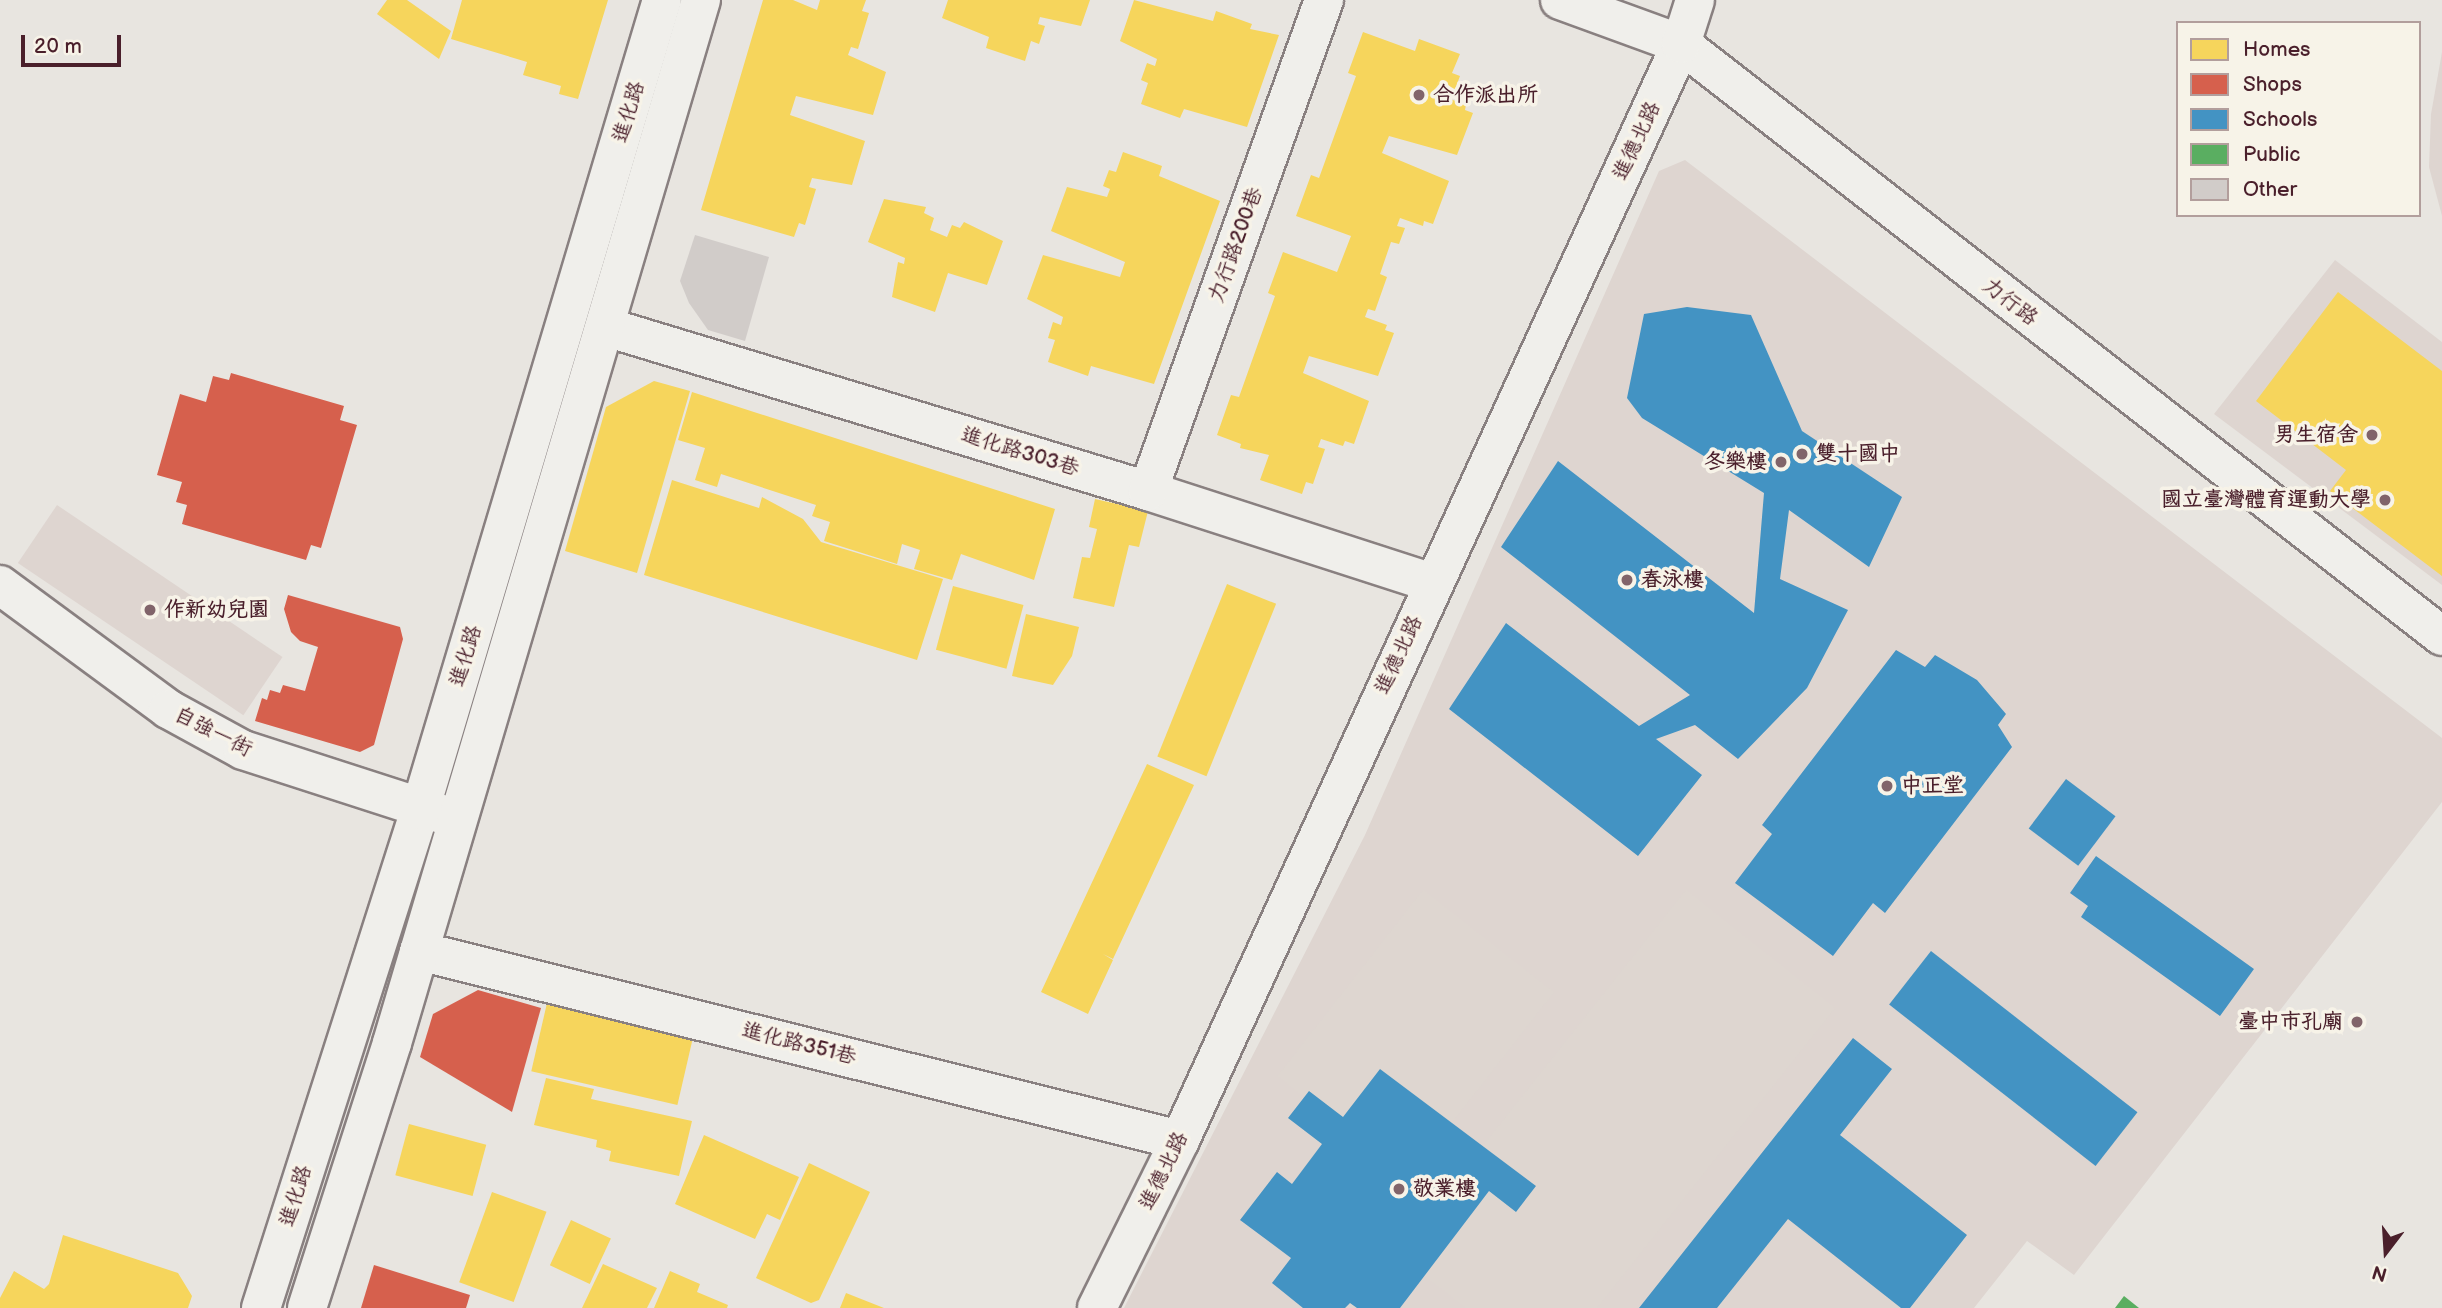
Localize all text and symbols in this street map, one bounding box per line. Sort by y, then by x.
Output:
scale bar [24,21,124,65]
legend [2176,21,2421,217]
text: 20 m [34,34,82,59]
text: Homes [2243,37,2311,62]
text: Shops [2243,72,2302,97]
street label: 進化路 [608,78,650,146]
place label: 合作派出所 [1433,82,1538,108]
marker: 合作派出所 [1411,87,1427,103]
street label: 進德北路 [1608,98,1666,184]
text: Schools [2243,107,2317,132]
text: Public [2243,142,2301,167]
text: Other [2243,177,2297,202]
street label: 力行路200巷 [1203,184,1269,306]
street label: 力行路 [1977,273,2043,331]
street label: 進化路303巷 [958,422,1082,482]
place label: 男生宿舍 [2274,422,2358,448]
marker: 男生宿舍 [2364,427,2380,443]
place label: 雙十國中 [1816,441,1900,467]
marker: 雙十國中 [1794,446,1810,462]
place label: 冬樂樓 [1704,449,1767,475]
marker: 冬樂樓 [1773,454,1789,470]
place label: 國立臺灣體育運動大學 [2161,487,2371,513]
marker: 國立臺灣體育運動大學 [2377,492,2393,508]
place label: 春泳樓 [1641,567,1704,593]
marker: 春泳樓 [1619,572,1635,588]
place label: 作新幼兒園 [164,597,269,623]
marker: 作新幼兒園 [142,602,158,618]
street label: 進德北路 [1370,612,1428,698]
street label: 進化路 [445,622,487,690]
street label: 自強一街 [170,702,256,762]
place label: 中正堂 [1901,773,1964,799]
marker: 中正堂 [1879,778,1895,794]
place label: 臺中市孔廟 [2238,1009,2343,1035]
marker: 臺中市孔廟 [2349,1014,2365,1030]
street label: 進化路351巷 [739,1018,859,1070]
street label: 進德北路 [1134,1128,1194,1214]
street label: 進化路 [275,1162,317,1230]
place label: 敬業樓 [1413,1176,1476,1202]
marker: 敬業樓 [1391,1181,1407,1197]
north arrow [2351,1217,2421,1287]
text: N [2370,1259,2390,1286]

